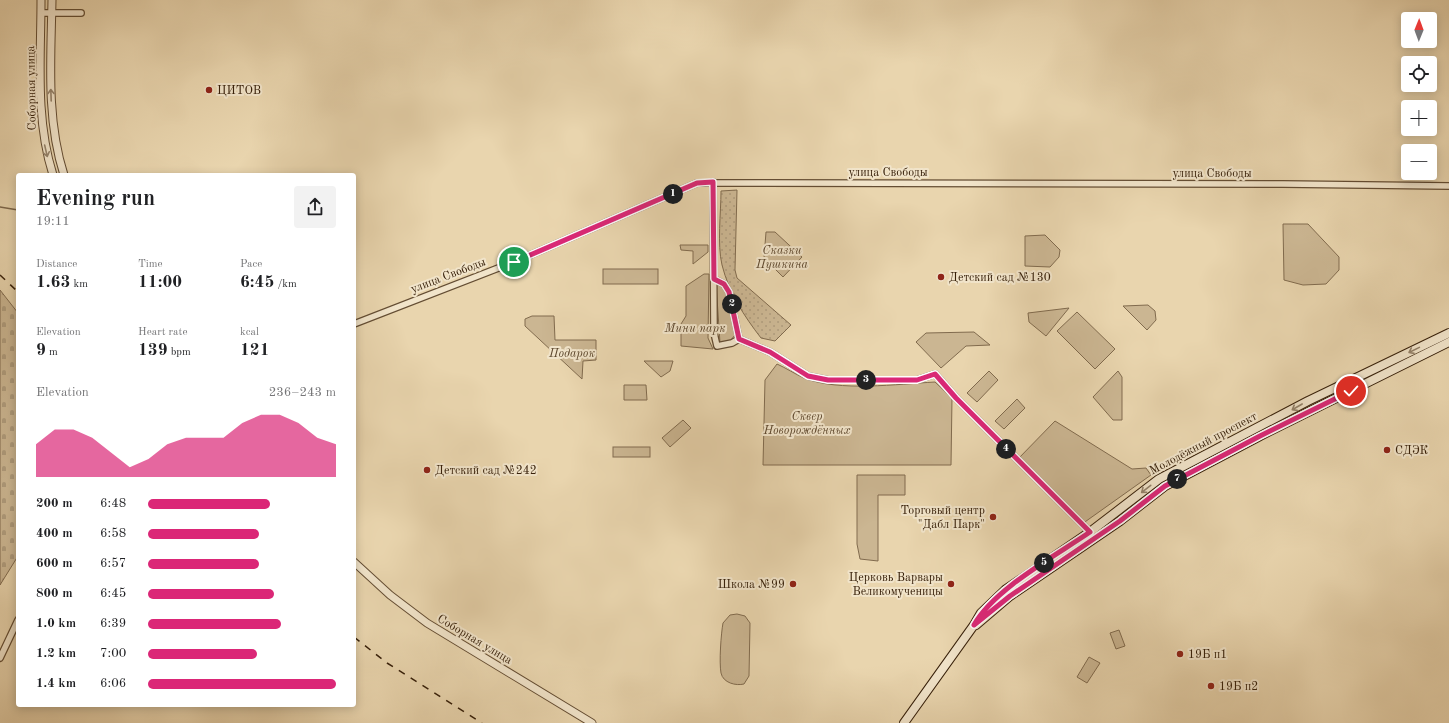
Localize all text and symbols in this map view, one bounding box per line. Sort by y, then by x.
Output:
north arrow [1401,12,1437,48]
map controls [1401,12,1437,180]
street label: Соборная улица [25,45,39,131]
button: locate [1401,56,1437,92]
marker: ЦИТОВ [204,85,214,95]
place label: ЦИТОВ [217,85,261,97]
one-way arrow [48,89,55,102]
button: + [1401,100,1437,136]
one-way arrow [43,144,51,157]
button: − [1401,144,1437,180]
street label: улица Свободы [848,167,928,179]
street label: улица Свободы [1172,168,1252,180]
pin: 1 [663,184,683,204]
button: share [294,186,336,228]
text: Evening run [36,188,155,210]
text: 1 [670,188,676,199]
text: 19:11 [36,215,70,228]
pin [497,245,531,279]
park label: Сказки Пушкина [755,245,809,271]
icon: arrive [503,251,525,273]
street label: улица Свободы [409,256,488,296]
text: Distance [36,259,77,270]
text: Time [138,259,163,270]
text: Pace [240,259,262,270]
marker: Детский сад №130 [936,272,946,282]
place label: Детский сад №130 [949,272,1051,284]
text: 1.63 [36,274,70,291]
text: 11:00 [138,274,182,291]
text: 6:45 [240,274,274,291]
text: km [70,279,88,290]
text: /km [274,279,297,290]
pin: 2 [722,294,742,314]
text: 2 [729,298,735,309]
park label: Мини парк [664,323,726,335]
text: Elevation [36,327,81,338]
text: Heart rate [138,327,187,338]
text: kcal [240,327,259,338]
text: 9 [36,342,46,359]
text: 139 [138,342,168,359]
text: 121 [240,342,270,359]
text: m [46,347,58,358]
text: bpm [168,347,191,358]
one-way arrow [1408,347,1420,354]
park label: Подарок [548,348,595,360]
pin: 3 [856,370,876,390]
text: 3 [863,374,869,385]
pin [1334,374,1368,408]
icon: check [1340,380,1362,402]
text: Elevation [36,386,89,399]
text: 236–243 m [269,386,336,399]
one-way arrow [1291,404,1303,412]
street label: Молодёжный проспект [1148,410,1259,477]
park label: Сквер Новорождённых [762,411,851,437]
pin: 4 [996,439,1016,459]
text: 4 [1003,443,1009,454]
marker: СДЭК [1382,445,1392,455]
place label: СДЭК [1395,445,1429,457]
marker: Детский сад №242 [422,465,432,475]
place label: Детский сад №242 [435,465,537,477]
pin: 7 [1167,469,1187,489]
text: 7 [1174,473,1180,484]
one-way arrow [1141,485,1152,493]
text: 200 m [36,497,73,510]
text: 6:48 [100,497,126,510]
place label: Торговый центр "Дабл Парк" [900,505,985,531]
marker: Торговый центр "Дабл Парк" [988,512,998,522]
text: 400 m [36,527,73,540]
text: 6:58 [100,527,126,540]
pin: 5 [1034,553,1054,573]
text: 600 m [36,557,73,570]
text: 6:57 [100,557,126,570]
text: 5 [1041,557,1047,568]
place label: Церковь Варвары Великомученицы [849,572,943,598]
place label: Школа №99 [718,579,785,591]
marker: Школа №99 [788,579,798,589]
marker: Церковь Варвары Великомученицы [946,579,956,589]
text: 800 m [36,587,73,600]
text: 6:45 [100,587,126,600]
street label: Соборная улица [435,613,514,667]
text: 1.0 km [36,617,76,630]
text: 6:39 [100,617,126,630]
text: 1.2 km [36,647,76,660]
text: 7:00 [100,647,126,660]
marker: 19Б п1 [1175,649,1185,659]
place label: 19Б п1 [1188,649,1227,661]
text: 1.4 km [36,677,76,690]
text: 6:06 [100,677,126,690]
marker: 19Б п2 [1206,681,1216,691]
place label: 19Б п2 [1219,681,1258,693]

